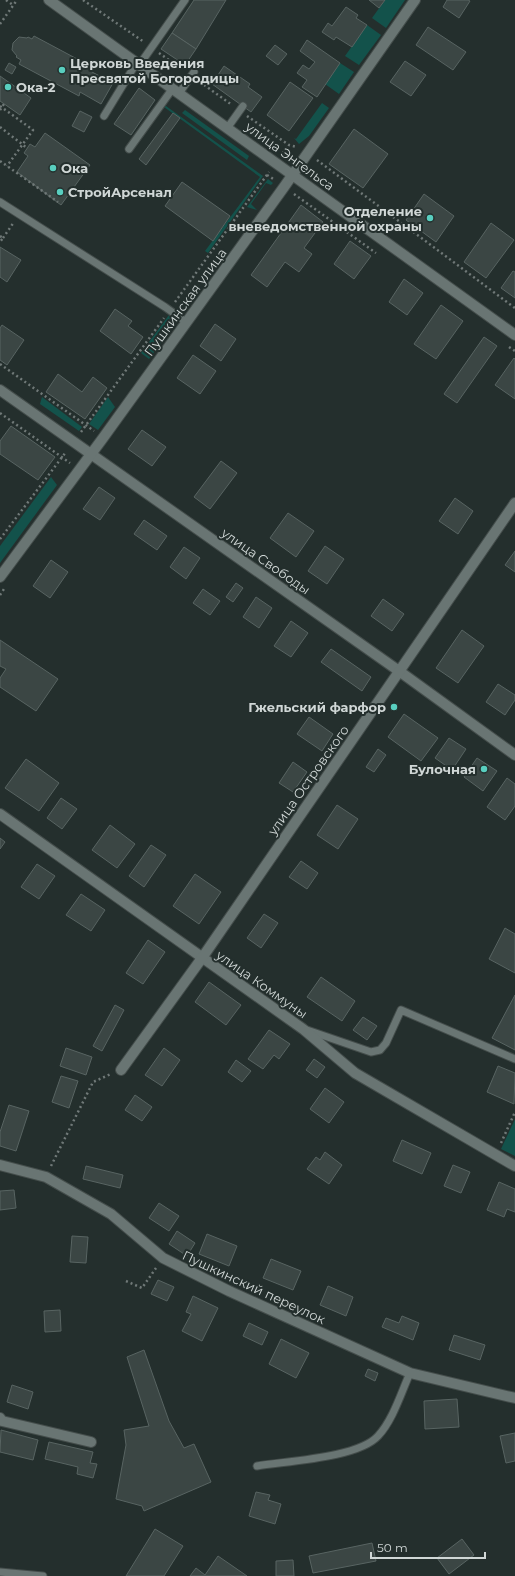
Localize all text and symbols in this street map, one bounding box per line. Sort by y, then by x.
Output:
place label: Церковь Введения Пресвятой Богородицы [70,55,239,86]
marker: Церковь Введения Пресвятой Богородицы [57,65,67,75]
place label: Ока-2 [16,79,56,95]
marker: Ока-2 [3,82,13,92]
street label: улица Энгельса [242,118,338,194]
place label: Ока [61,160,88,176]
marker: Ока [48,163,58,173]
place label: СтройАрсенал [68,184,172,200]
marker: СтройАрсенал [55,187,65,197]
place label: Отделение вневедомственной охраны [228,203,422,234]
marker: Отделение вневедомственной охраны [425,213,435,223]
street label: Пушкинская улица [140,245,230,359]
street label: улица Свободы [218,524,314,598]
place label: Гжельский фарфор [248,699,386,715]
marker: Гжельский фарфор [389,702,399,712]
street label: улица Островского [263,722,352,839]
place label: Булочная [409,761,476,777]
marker: Булочная [479,764,489,774]
street label: улица Коммуны [212,946,311,1021]
street label: Пушкинский переулок [180,1247,329,1327]
scale bar [371,1534,485,1560]
text: 50 m [377,1540,408,1555]

